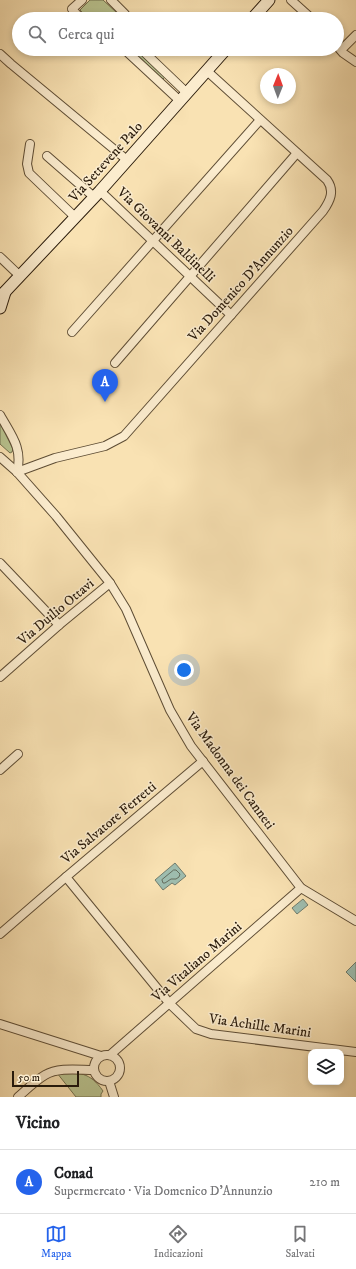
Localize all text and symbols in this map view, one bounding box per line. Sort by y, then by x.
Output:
search box [12,12,344,56]
icon: search [26,23,48,45]
text: Cerca qui [58,25,114,44]
north arrow [260,68,296,104]
street label: Via Settevene Palo [64,118,147,207]
street label: Via Giovanni Baldinelli [112,183,219,287]
street label: Via Domenico D'Annunzio [184,222,298,346]
pin: A [92,369,118,402]
street label: Via Duilio Ottavi [13,575,98,650]
your location [174,660,194,680]
street label: Via Madonna dei Canneti [181,708,279,833]
street label: Via Salvatore Ferretti [57,778,161,869]
street label: Via Vitaliano Marini [148,918,246,1007]
street label: Via Achille Marini [207,1010,313,1042]
map controls [308,1049,344,1085]
button: layers [308,1049,344,1085]
scale bar [12,1069,79,1088]
text: 50 m [18,1071,40,1085]
text: Vicino [16,1112,60,1134]
text: Conad [54,1164,93,1183]
text: A [25,1174,33,1190]
text: 210 m [309,1174,340,1190]
text: Supermercato · Via Domenico D'Annunzio [54,1183,273,1199]
tab: Mappa [41,1223,72,1261]
tab: Indicazioni [154,1223,203,1261]
tab: Salvati [285,1223,315,1261]

